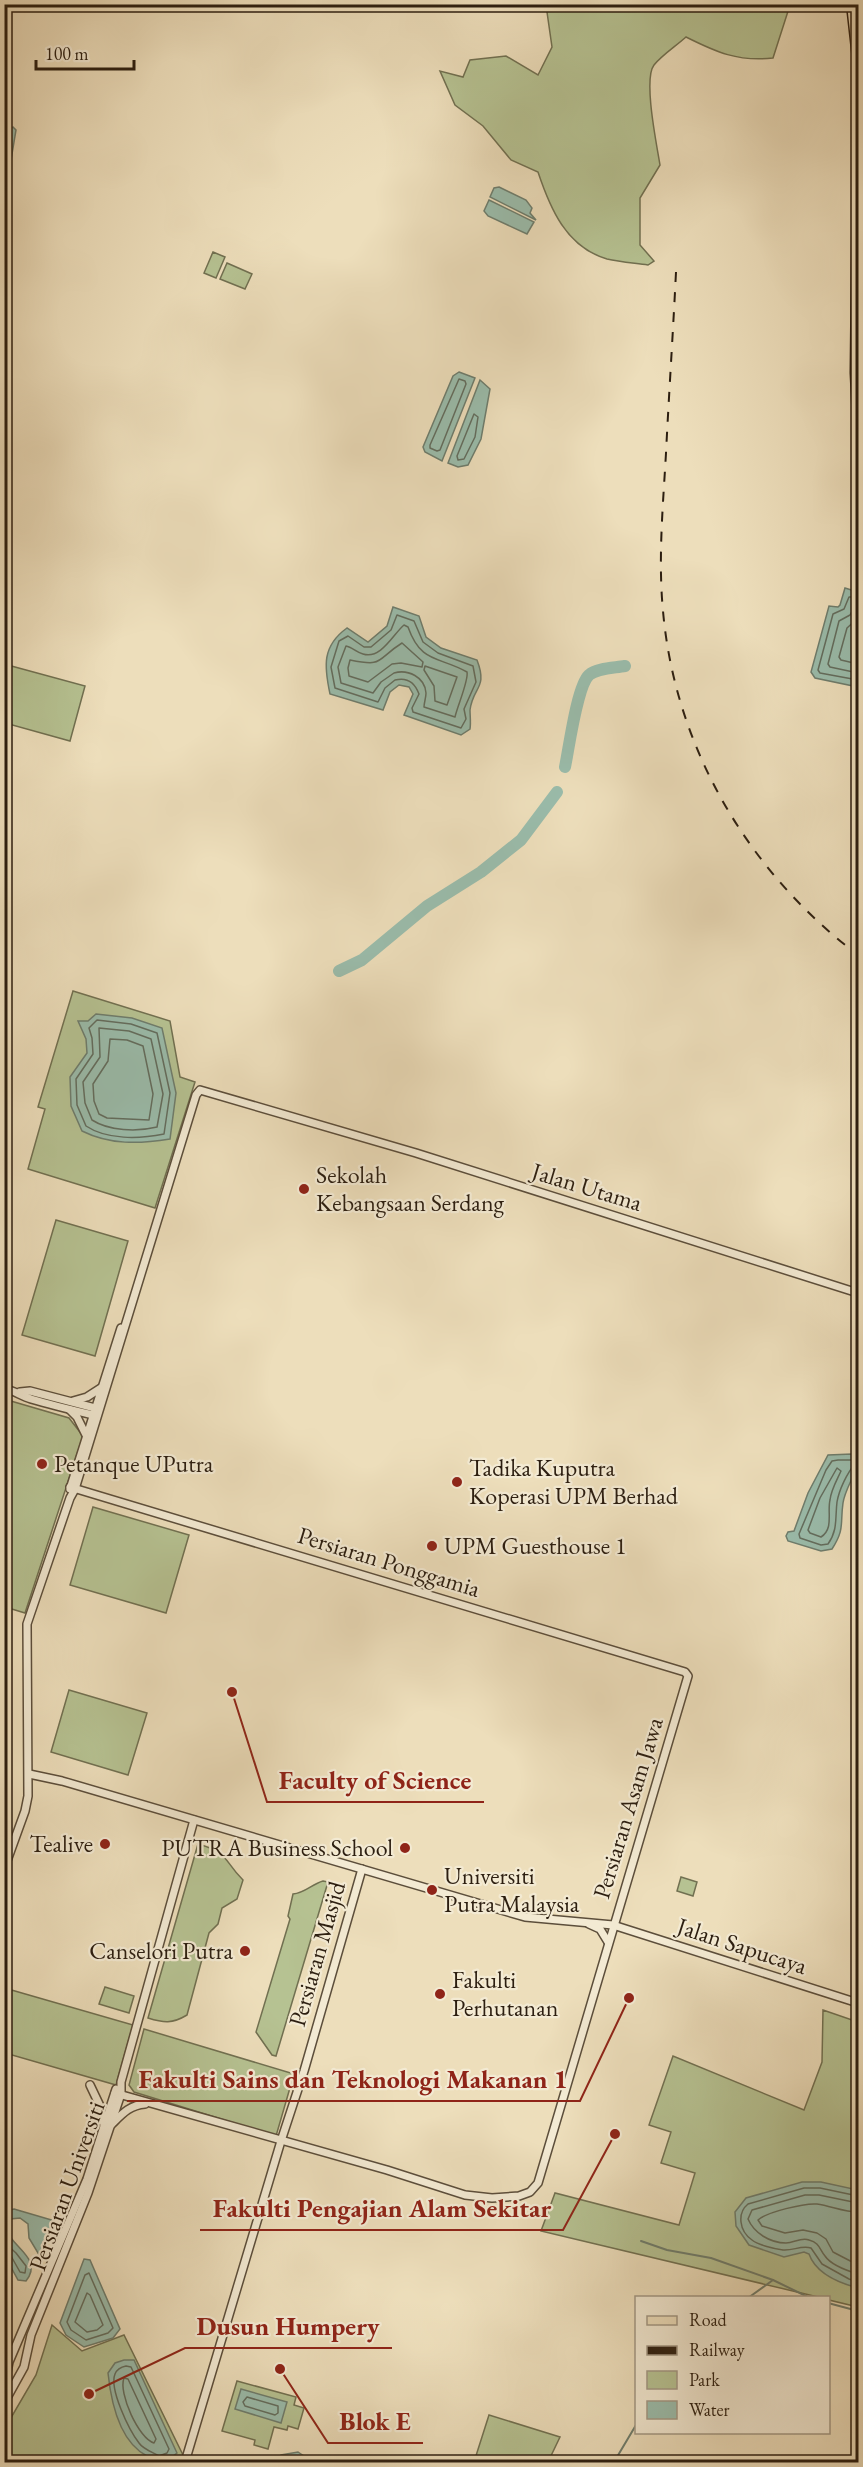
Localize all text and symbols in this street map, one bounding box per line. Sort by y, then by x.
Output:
scale bar [36,33,134,71]
text: 100 m [45,42,89,65]
street label: Jalan Utama [526,1155,646,1218]
place label: Sekolah Kebangsaan Serdang [316,1159,505,1218]
marker: Sekolah Kebangsaan Serdang [297,1182,311,1196]
place label: Petanque UPutra [54,1448,214,1479]
place label: Tadika Kuputra Koperasi UPM Berhad [469,1452,679,1511]
marker: Petanque UPutra [35,1457,49,1471]
marker: Tadika Kuputra Koperasi UPM Berhad [450,1475,464,1489]
street label: Persiaran Ponggamia [294,1519,484,1604]
place label: UPM Guesthouse 1 [444,1530,627,1561]
marker: UPM Guesthouse 1 [425,1539,439,1553]
street label: Persiaran Asam Jawa [585,1713,670,1902]
callout: Faculty of Science [267,1758,484,1802]
text: Faculty of Science [279,1763,471,1797]
place label: Tealive [30,1828,93,1859]
place label: PUTRA Business School [161,1832,393,1863]
marker: Tealive [98,1837,112,1851]
marker: PUTRA Business School [398,1841,412,1855]
place label: Universiti Putra Malaysia [444,1860,580,1919]
street label: Persiaran Masjid [281,1877,352,2030]
marker: Universiti Putra Malaysia [425,1883,439,1897]
street label: Jalan Sapucaya [671,1909,811,1981]
place label: Canselori Putra [89,1935,233,1966]
marker: Canselori Putra [238,1944,252,1958]
place label: Fakulti Perhutanan [452,1964,559,2023]
marker: Fakulti Perhutanan [433,1987,447,2001]
callout: Fakulti Sains dan Teknologi Makanan 1 [127,2057,580,2101]
text: Fakulti Sains dan Teknologi Makanan 1 [139,2062,567,2096]
street label: Persiaran Universiti [21,2097,112,2275]
callout: Fakulti Pengajian Alam Sekitar [200,2186,563,2230]
text: Fakulti Pengajian Alam Sekitar [213,2191,551,2225]
legend [635,2296,830,2434]
callout: Dusun Humpery [185,2304,392,2348]
text: Road [689,2308,728,2331]
text: Dusun Humpery [197,2309,380,2343]
text: Railway [689,2338,745,2361]
text: Park [689,2368,720,2391]
text: Water [689,2398,730,2421]
callout: Blok E [328,2399,423,2443]
text: Blok E [339,2404,411,2438]

